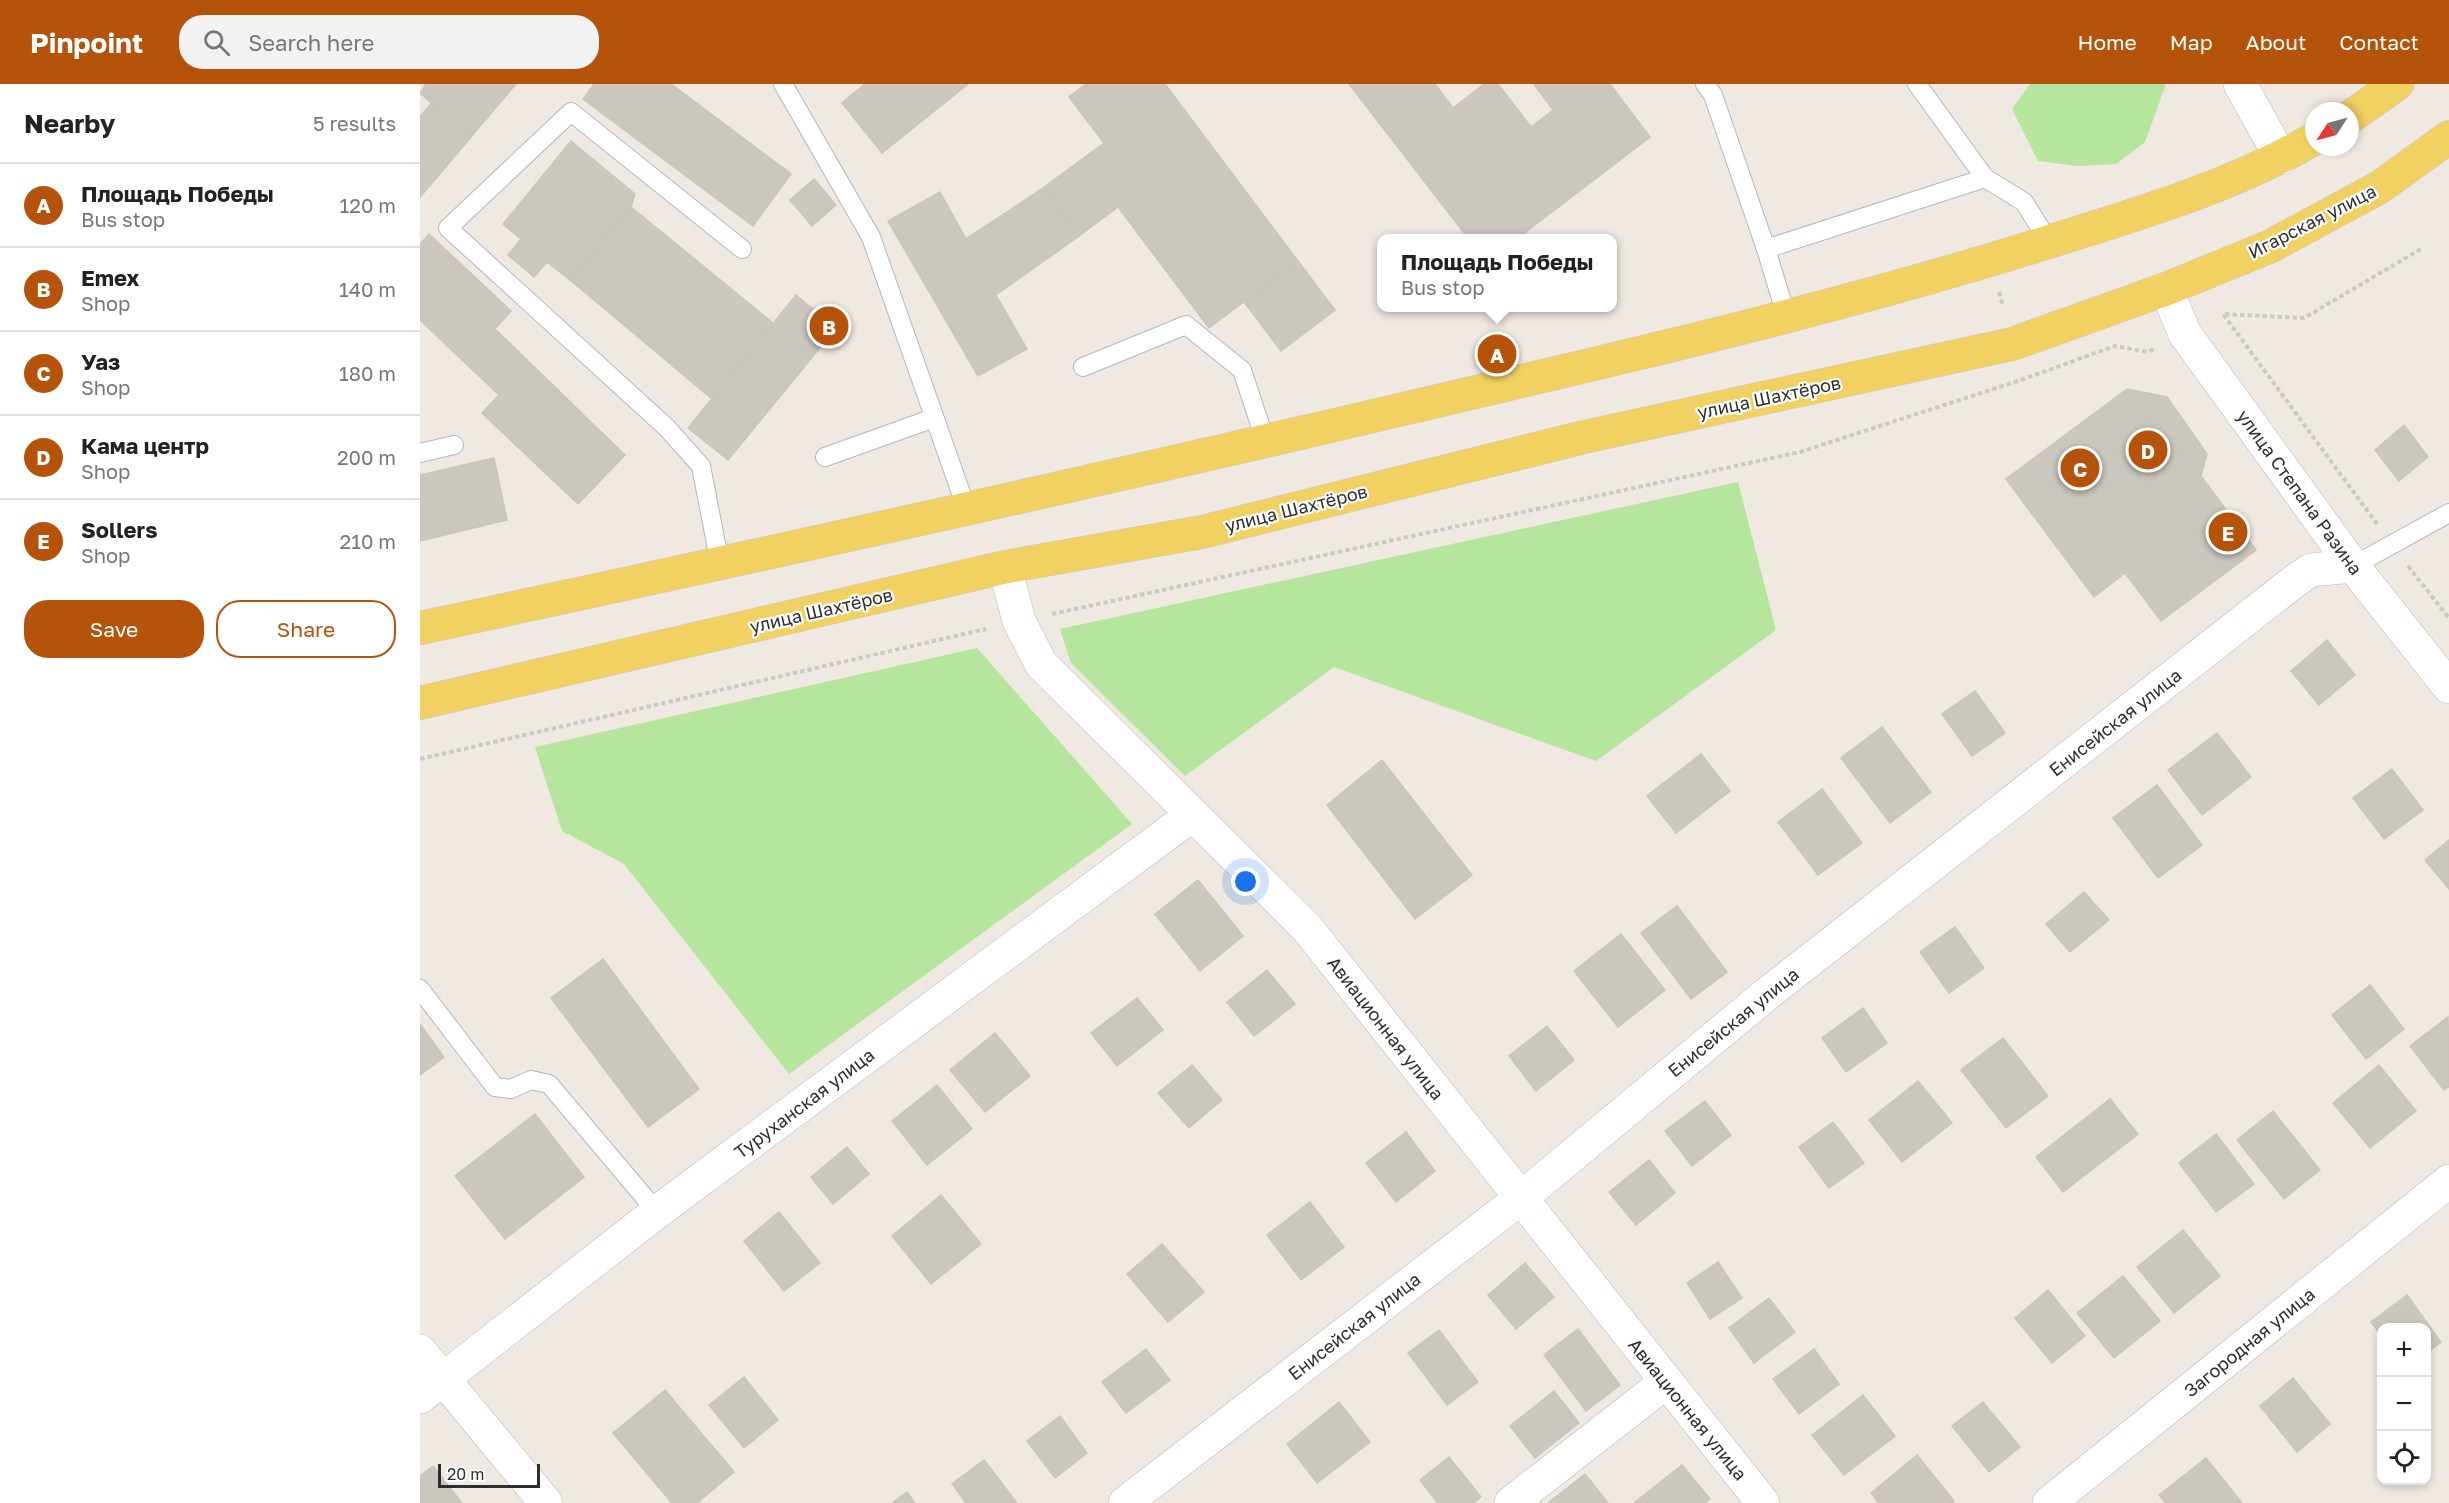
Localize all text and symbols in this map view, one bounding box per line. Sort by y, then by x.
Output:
search box [179,15,599,69]
text: Pinpoint [30,26,143,59]
icon: search [200,26,233,59]
text: Search here [248,29,374,56]
text: Home [2077,29,2137,55]
text: Map [2170,29,2213,55]
text: About [2246,29,2306,55]
text: Contact [2339,29,2419,55]
north arrow [2305,102,2359,156]
text: Nearby [24,108,115,139]
text: 5 results [313,111,396,135]
street label: Игарская улица [2244,179,2380,263]
text: Площадь Победы [81,180,274,207]
text: A [36,193,51,217]
text: 120 m [340,193,396,217]
text: Bus stop [81,207,165,231]
popup [1377,234,1617,312]
text: Площадь Победы [1401,248,1593,275]
text: Emex [81,264,139,291]
text: Bus stop [1401,275,1485,299]
text: B [36,277,51,301]
text: 140 m [339,277,396,301]
text: Shop [81,291,130,315]
pin: B [810,304,848,348]
pin: A [1478,332,1516,376]
text: Уаз [81,348,120,375]
text: C [36,361,51,385]
text: 180 m [339,361,396,385]
street label: улица Шахтёров [1695,371,1843,423]
text: Shop [81,375,130,399]
street label: улица Степана Разина [2233,405,2367,579]
pin: D [2128,428,2168,472]
text: Кама центр [81,432,209,459]
text: D [36,445,51,469]
text: 200 m [337,445,396,469]
pin: C [2060,446,2100,490]
text: Shop [81,459,130,483]
street label: улица Шахтёров [1223,480,1369,536]
pin: E [2208,510,2248,554]
text: Sollers [81,516,157,543]
text: E [37,529,50,553]
text: 210 m [340,529,396,553]
text: Shop [81,543,130,567]
street label: улица Шахтёров [747,583,895,637]
button: Save [24,600,204,658]
button: Share [216,600,396,658]
street label: Енисейская улица [2044,664,2186,780]
your location [1231,867,1260,896]
street label: Авиационная улица [1323,952,1449,1104]
street label: Енисейская улица [1663,963,1803,1081]
street label: Туруханская улица [730,1043,878,1163]
street label: Енисейская улица [1283,1268,1425,1384]
street label: Загородная улица [2179,1283,2319,1401]
map controls [2377,1323,2431,1485]
button: + [2377,1323,2431,1377]
street label: Авиационная улица [1624,1334,1752,1484]
button: − [2377,1377,2431,1431]
button: locate [2377,1431,2431,1485]
scale bar [438,1461,540,1488]
text: 20 m [447,1464,484,1484]

